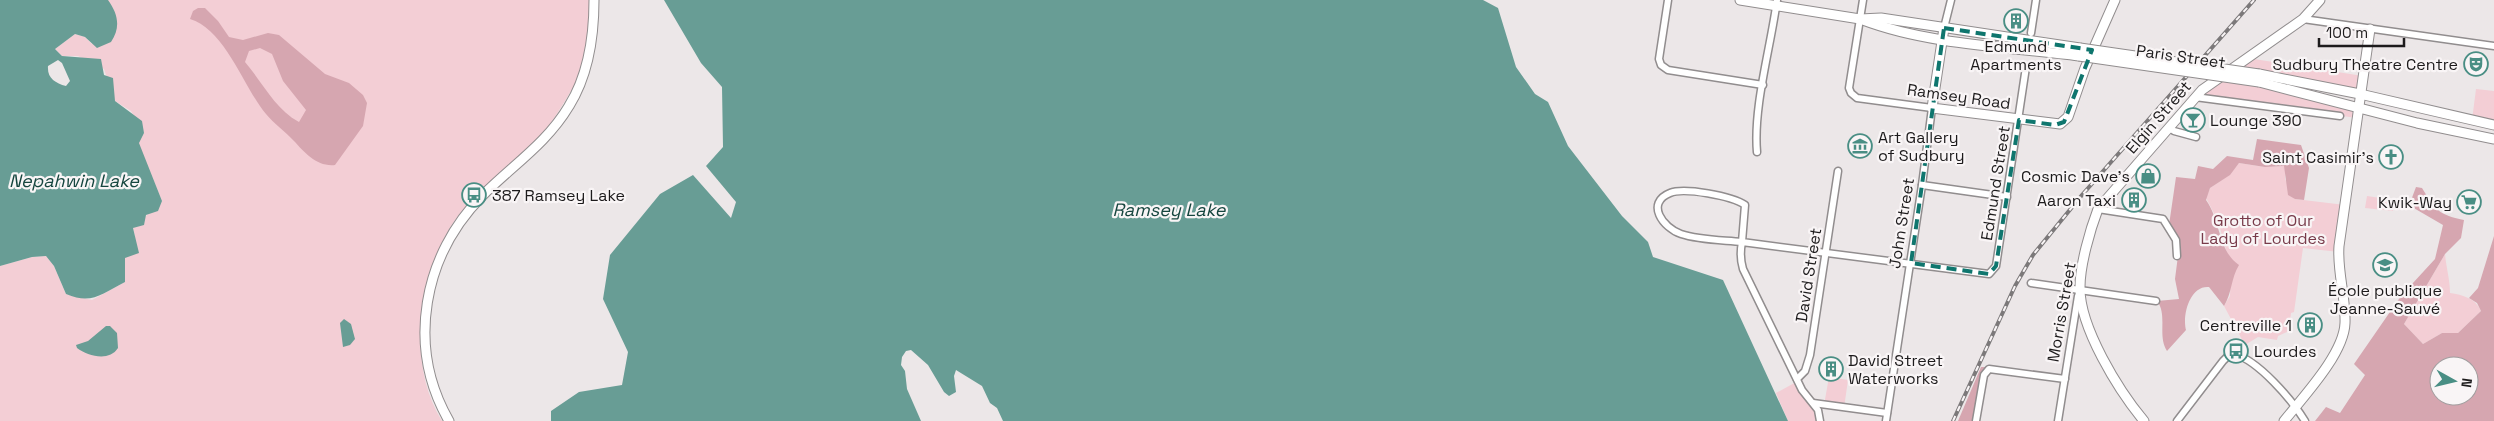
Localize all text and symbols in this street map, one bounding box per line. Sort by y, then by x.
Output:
building icon: Edmund Apartments [2003,8,2029,34]
scale bar [2319,15,2404,47]
text: 100 m [2326,23,2368,42]
place label: Edmund Apartments [1970,36,2062,75]
street label: Paris Street [2135,40,2227,73]
theatre icon: Sudbury Theatre Centre [2463,51,2489,77]
place label: Sudbury Theatre Centre [2273,54,2458,75]
street label: Elgin Street [2121,77,2196,158]
street label: Ramsey Road [1906,79,2012,114]
bar icon: Lounge 390 [2180,107,2206,133]
place label: Lounge 390 [2210,110,2302,131]
street label: Edmund Street [1976,124,2015,242]
place label: Art Gallery of Sudbury [1878,127,1965,166]
museum icon: Art Gallery of Sudbury [1847,133,1873,159]
church icon: Saint Casimir's [2378,144,2404,170]
place label: Saint Casimir's [2262,147,2374,168]
shop icon: Cosmic Dave's [2135,163,2161,189]
place label: Cosmic Dave's [2021,166,2130,187]
water label: Nepahwin Lake [9,169,140,192]
street label: John Street [1884,176,1919,270]
bus stop icon: 387 Ramsey Lake [461,182,487,208]
place label: 387 Ramsey Lake [492,185,625,206]
building icon: Aaron Taxi [2121,187,2147,213]
supermarket icon: Kwik-Way [2456,189,2482,215]
place label: Aaron Taxi [2037,190,2116,211]
place label: Kwik-Way [2378,192,2452,213]
water label: Ramsey Lake [1112,198,1227,221]
park label: Grotto of Our Lady of Lourdes [2201,210,2326,249]
street label: David Street [1791,226,1826,324]
school or university icon: École publique Jeanne-Sauvé [2372,252,2398,278]
street label: Morris Street [2042,260,2081,364]
place label: École publique Jeanne-Sauvé [2328,280,2442,319]
building icon: Centreville 1 [2297,312,2323,338]
place label: Centreville 1 [2200,315,2292,336]
bus stop icon: Lourdes [2223,338,2249,364]
place label: Lourdes [2254,341,2316,362]
place label: David Street Waterworks [1848,350,1943,389]
building icon: David Street Waterworks [1818,356,1844,382]
north arrow [2429,356,2479,406]
text: N [2457,377,2476,389]

